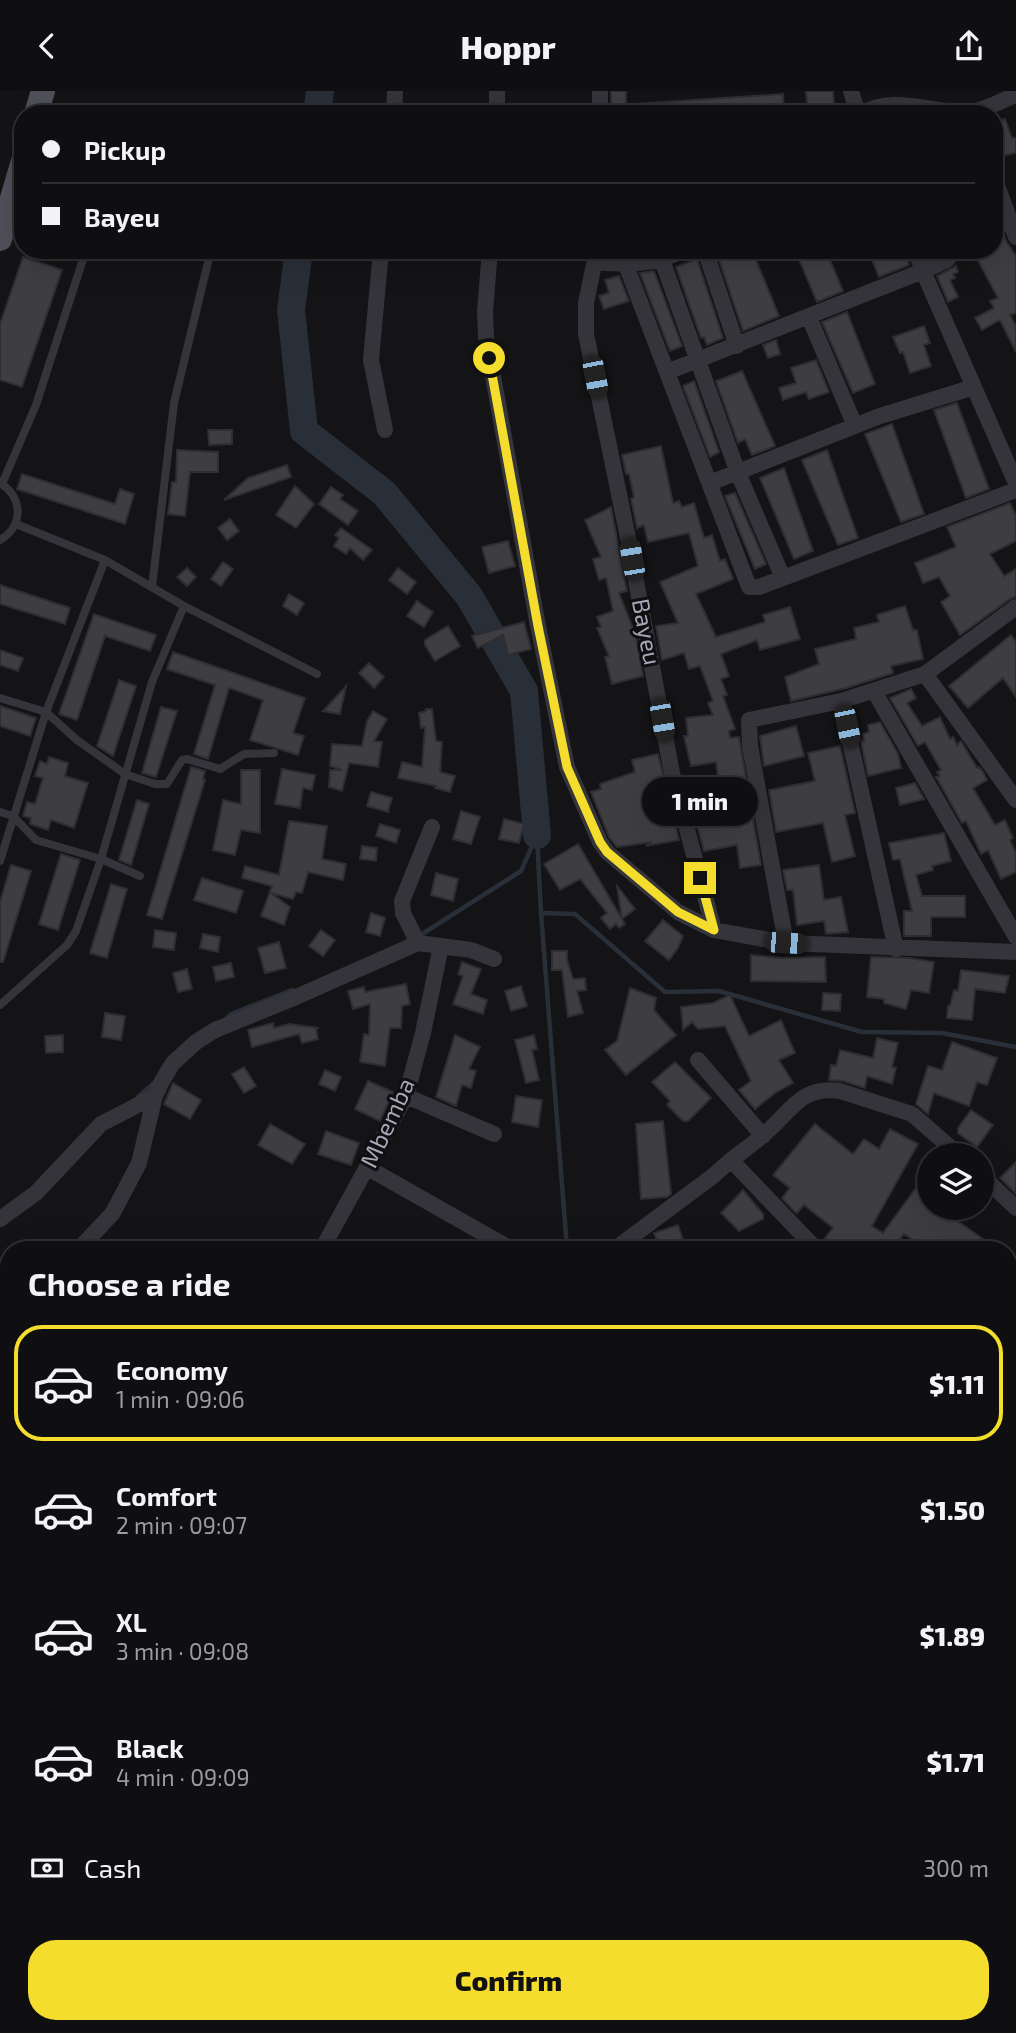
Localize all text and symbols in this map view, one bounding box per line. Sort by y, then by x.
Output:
icon: back [28,27,66,65]
text: Hoppr [461,27,555,65]
icon: share [950,27,988,65]
text: Pickup [84,134,166,165]
text: Bayeu [84,201,160,232]
route start [473,342,505,374]
car [581,354,610,400]
car [619,536,646,582]
street label: Bayeu [627,596,668,667]
car [649,697,676,743]
car [833,703,862,749]
callout: 1 min [642,777,758,825]
text: 1 min [672,787,728,815]
route end [684,862,716,894]
car [765,931,808,955]
street label: Mbemba [353,1073,420,1172]
map controls [917,1143,994,1220]
button: layers [917,1143,994,1220]
text: Choose a ride [28,1264,231,1302]
icon: car [32,1352,95,1415]
text: Economy [116,1354,228,1385]
text: $1.11 [929,1368,985,1399]
text: 1 min · 09:06 [116,1385,245,1413]
icon: car [32,1478,95,1541]
text: Comfort [116,1480,217,1511]
text: $1.50 [920,1494,985,1525]
text: 2 min · 09:07 [116,1511,247,1539]
icon: car [32,1604,95,1667]
text: XL [116,1606,147,1637]
text: $1.89 [919,1620,985,1651]
text: 3 min · 09:08 [116,1637,249,1665]
icon: car [32,1730,95,1793]
text: Black [116,1732,184,1763]
text: $1.71 [927,1746,985,1777]
text: 4 min · 09:09 [116,1763,250,1791]
icon: cash [28,1849,66,1887]
text: Cash [84,1852,141,1883]
text: 300 m [923,1854,989,1882]
button: Confirm [28,1940,989,2020]

